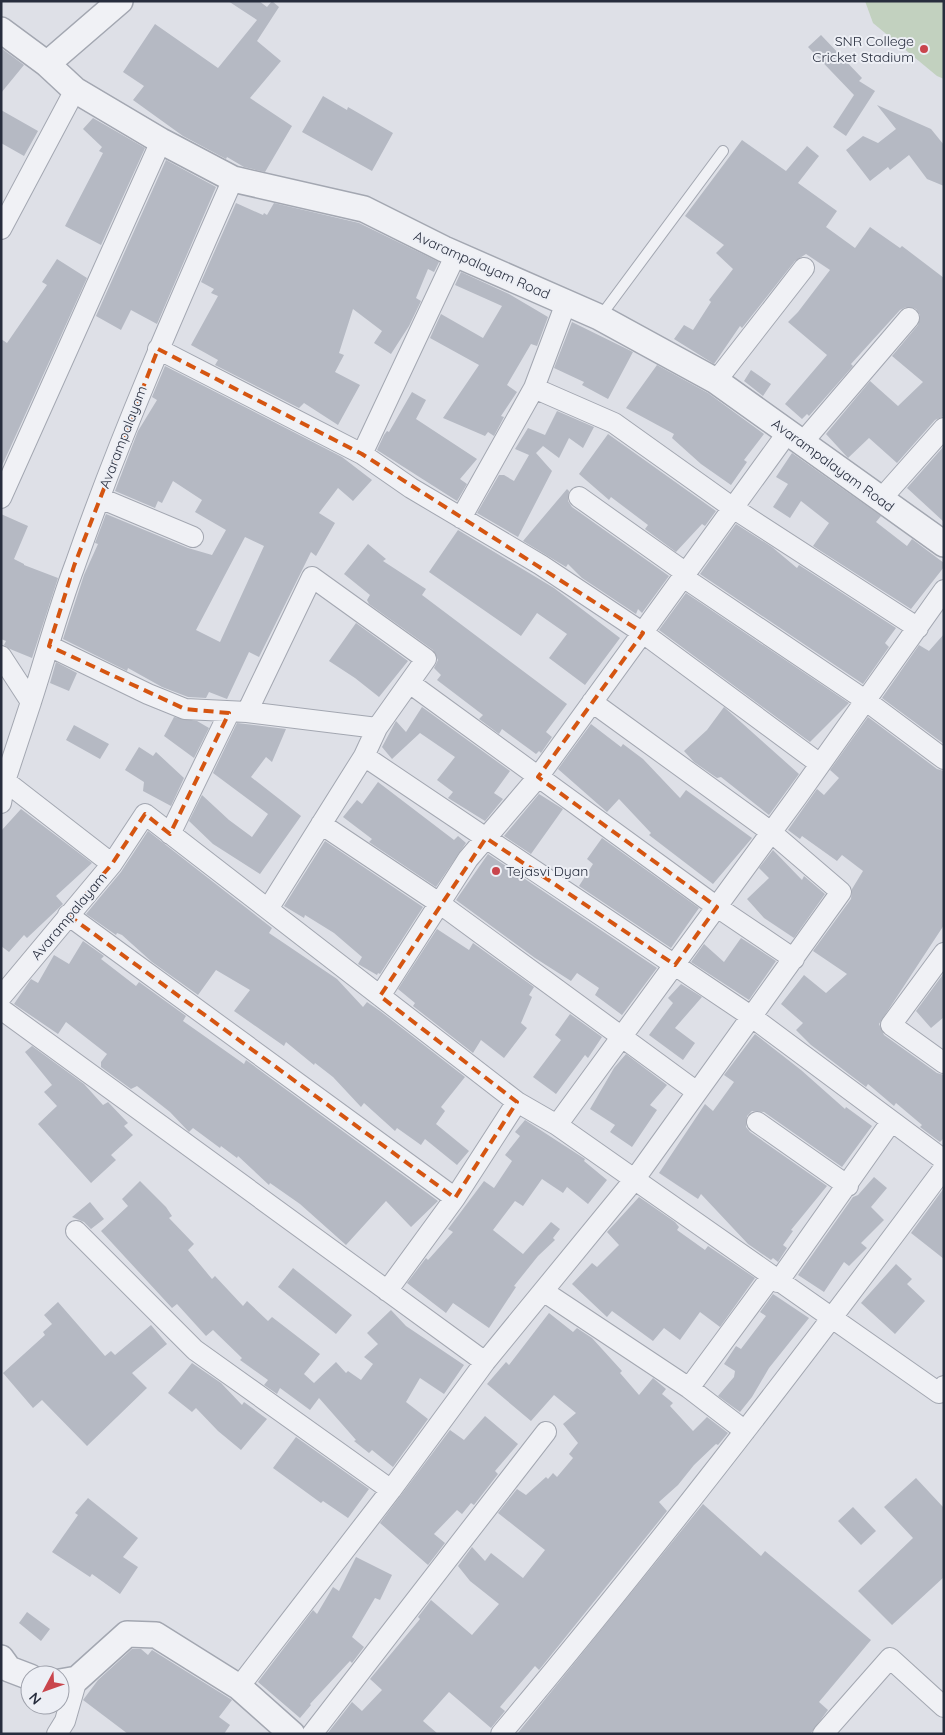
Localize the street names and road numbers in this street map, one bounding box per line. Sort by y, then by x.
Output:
street label: Avarampalayam Road [411,227,553,303]
street label: Avarampalayam [95,383,151,491]
street label: Avarampalayam Road [768,414,898,516]
street label: Avarampalayam [27,869,111,963]

